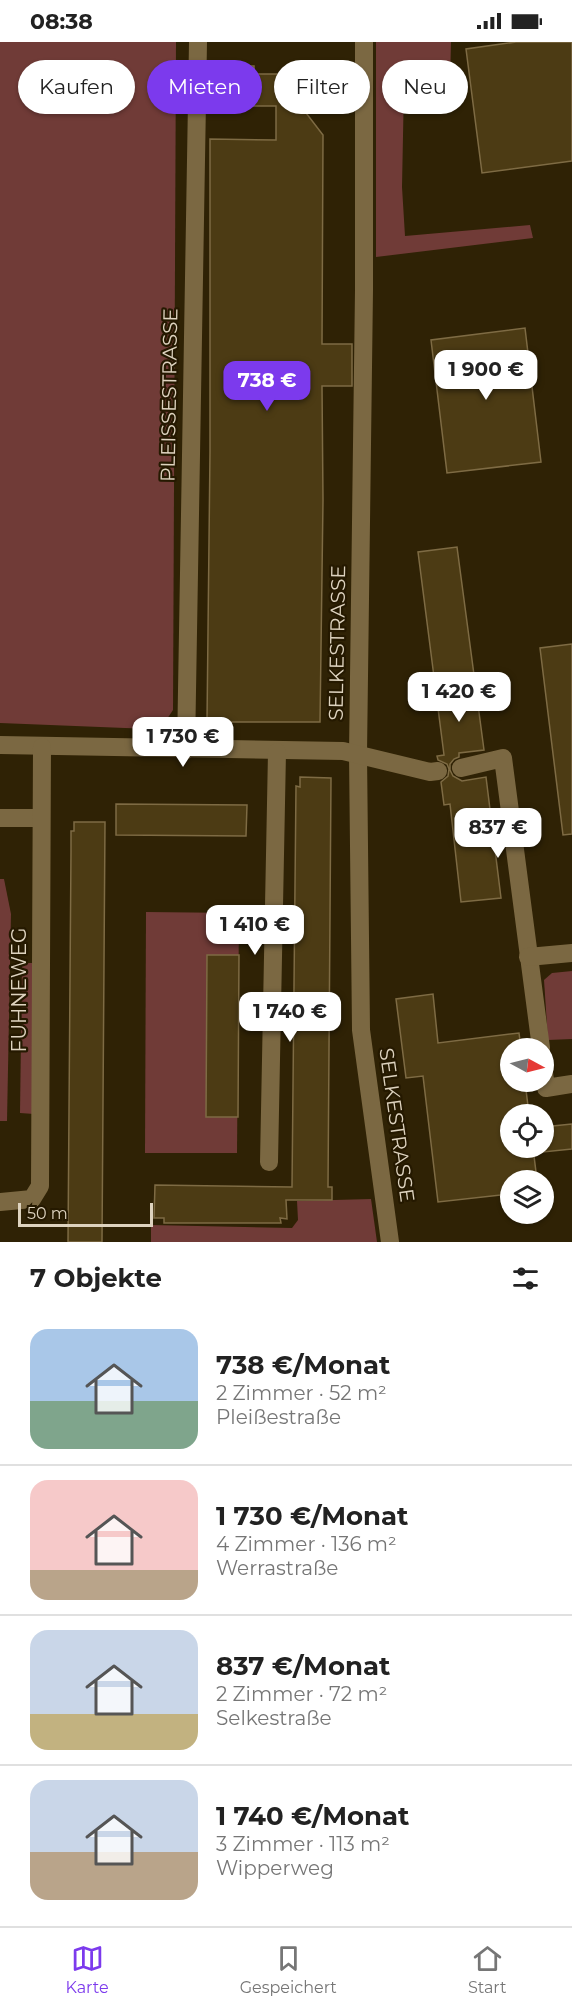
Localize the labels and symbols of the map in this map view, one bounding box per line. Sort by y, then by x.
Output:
street label: PLEISSESTRASSE [155,308,183,482]
pin: 1 900 € [431,350,541,401]
pin: 738 € [225,361,309,412]
street label: SELKESTRASSE [324,565,350,721]
pin: 1 420 € [404,672,514,723]
pin: 1 730 € [128,717,238,768]
pin: 837 € [456,808,540,859]
pin: 1 410 € [200,905,310,956]
street label: FUHNEWEG [7,928,31,1052]
pin: 1 740 € [235,992,345,1043]
north arrow [500,1038,554,1092]
street label: SELKESTRASSE [374,1046,420,1204]
scale bar [18,1200,153,1228]

